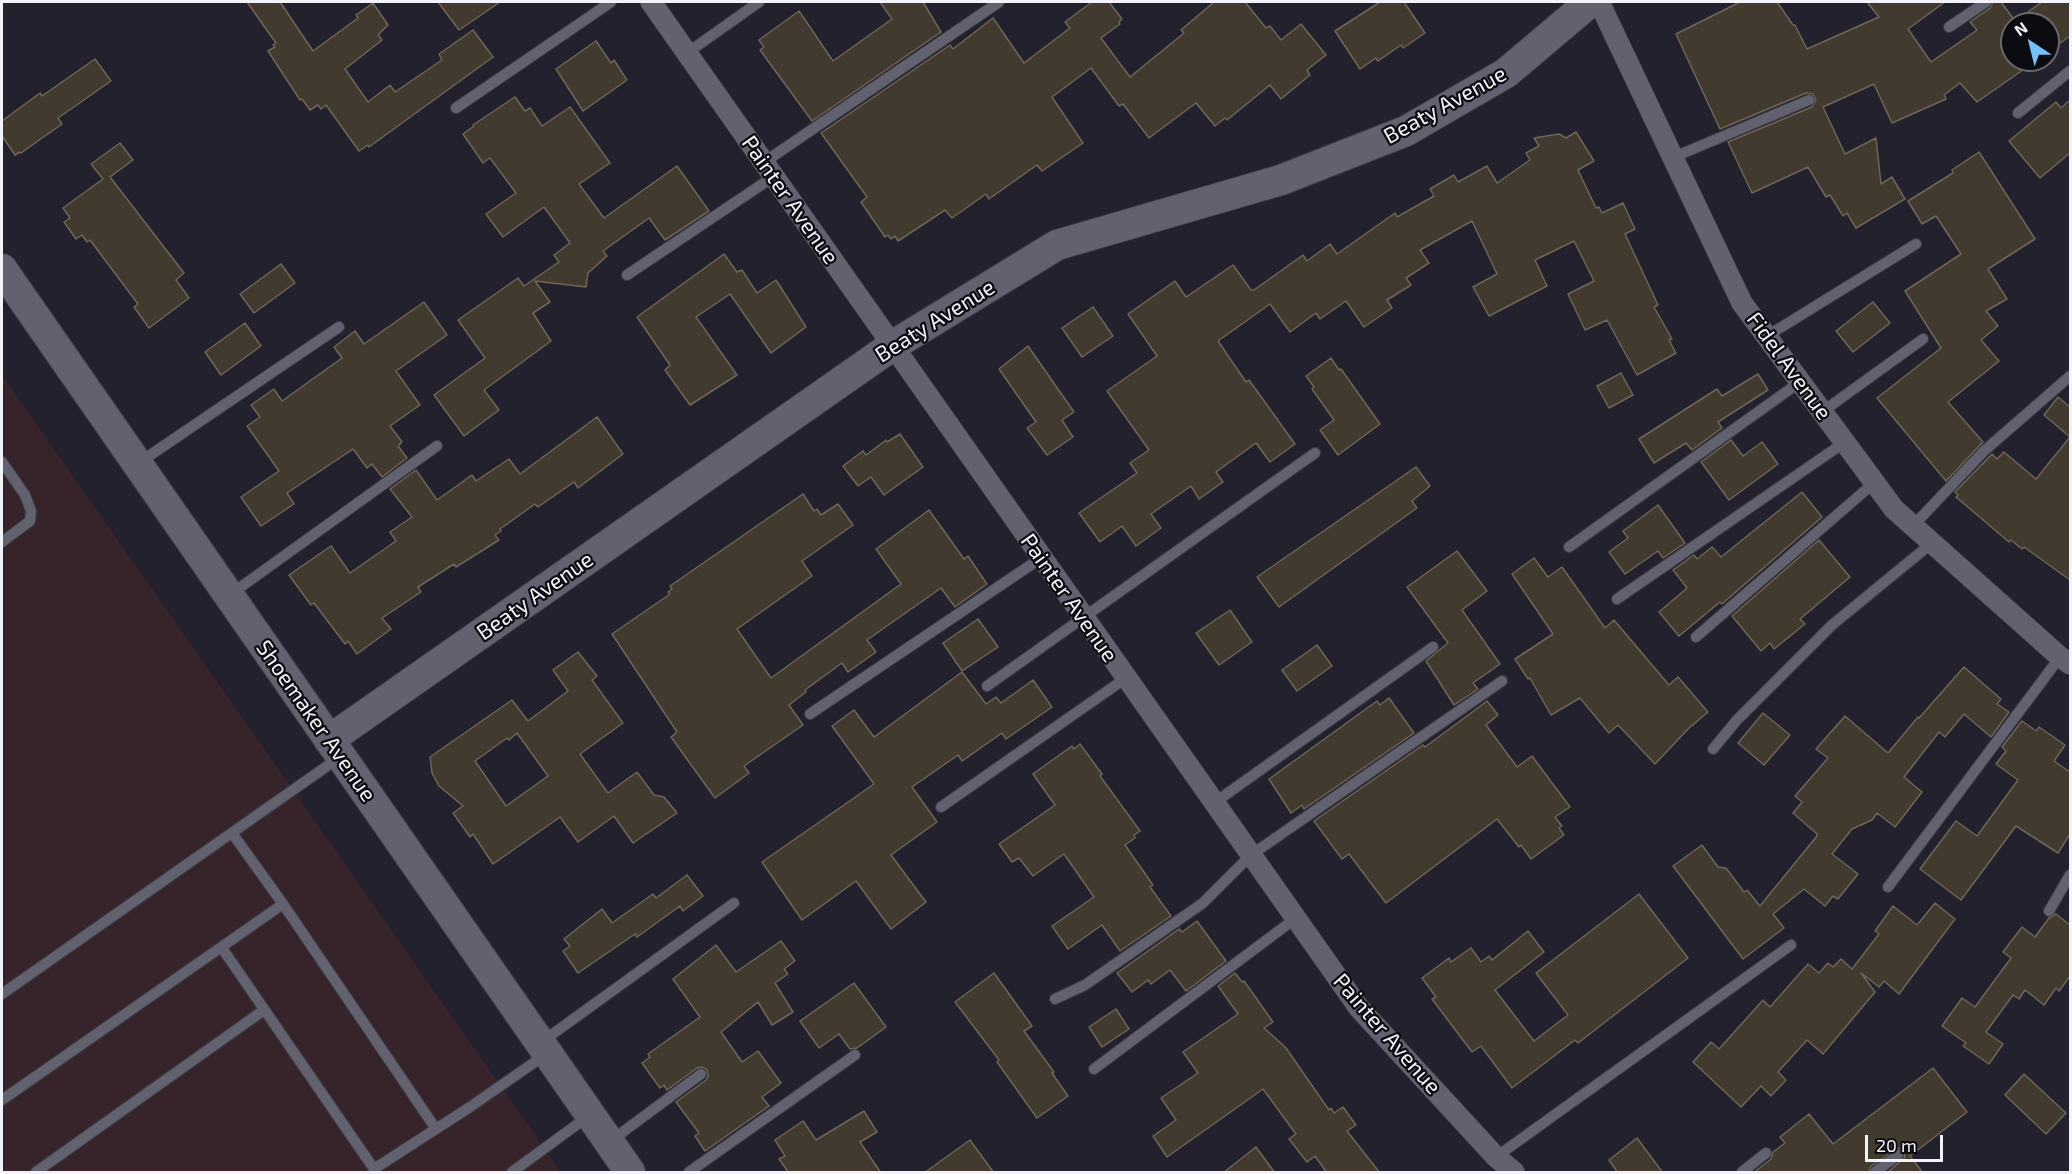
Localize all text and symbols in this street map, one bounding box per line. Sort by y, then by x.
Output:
north arrow [2000,12,2060,72]
text: N [2010,17,2031,40]
street label: Beaty Avenue [1379,60,1511,150]
street label: Painter Avenue [736,131,844,269]
street label: Beaty Avenue [870,274,1000,368]
street label: Fidel Avenue [1741,307,1837,425]
street label: Painter Avenue [1015,529,1123,667]
street label: Beaty Avenue [472,546,598,646]
street label: Shoemaker Avenue [250,635,382,807]
street label: Painter Avenue [1328,968,1446,1100]
scale bar [1868,1123,1946,1161]
text: 20 m [1876,1134,1917,1156]

